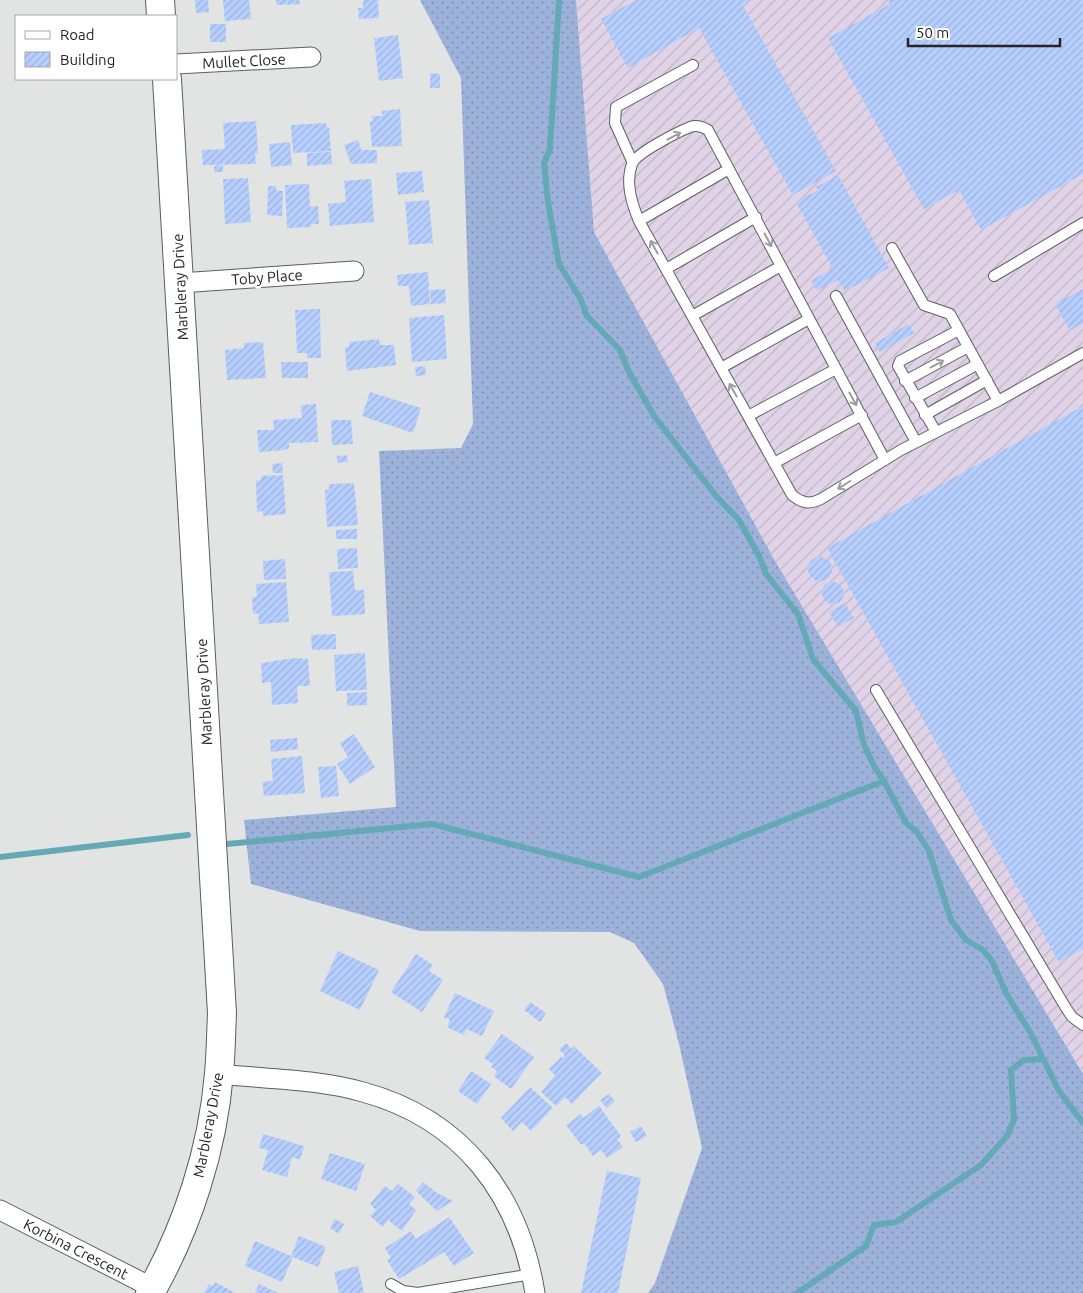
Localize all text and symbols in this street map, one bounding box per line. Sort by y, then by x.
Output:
legend [15,15,178,80]
scale bar [908,15,1060,47]
text: 50 m [916,24,949,41]
text: Road [60,26,95,43]
street label: Mullet Close [202,50,286,72]
text: Building [60,51,115,68]
one-way arrow [666,131,681,141]
one-way arrow [764,232,773,247]
street label: Marbleray Drive [169,233,191,341]
one-way arrow [649,240,659,255]
street label: Toby Place [231,266,303,288]
one-way arrow [929,359,944,369]
one-way arrow [728,382,738,397]
one-way arrow [848,391,858,405]
one-way arrow [837,481,851,491]
street label: Marbleray Drive [193,638,215,746]
street label: Marbleray Drive [189,1071,227,1179]
street label: Korbina Crescent [21,1215,131,1283]

